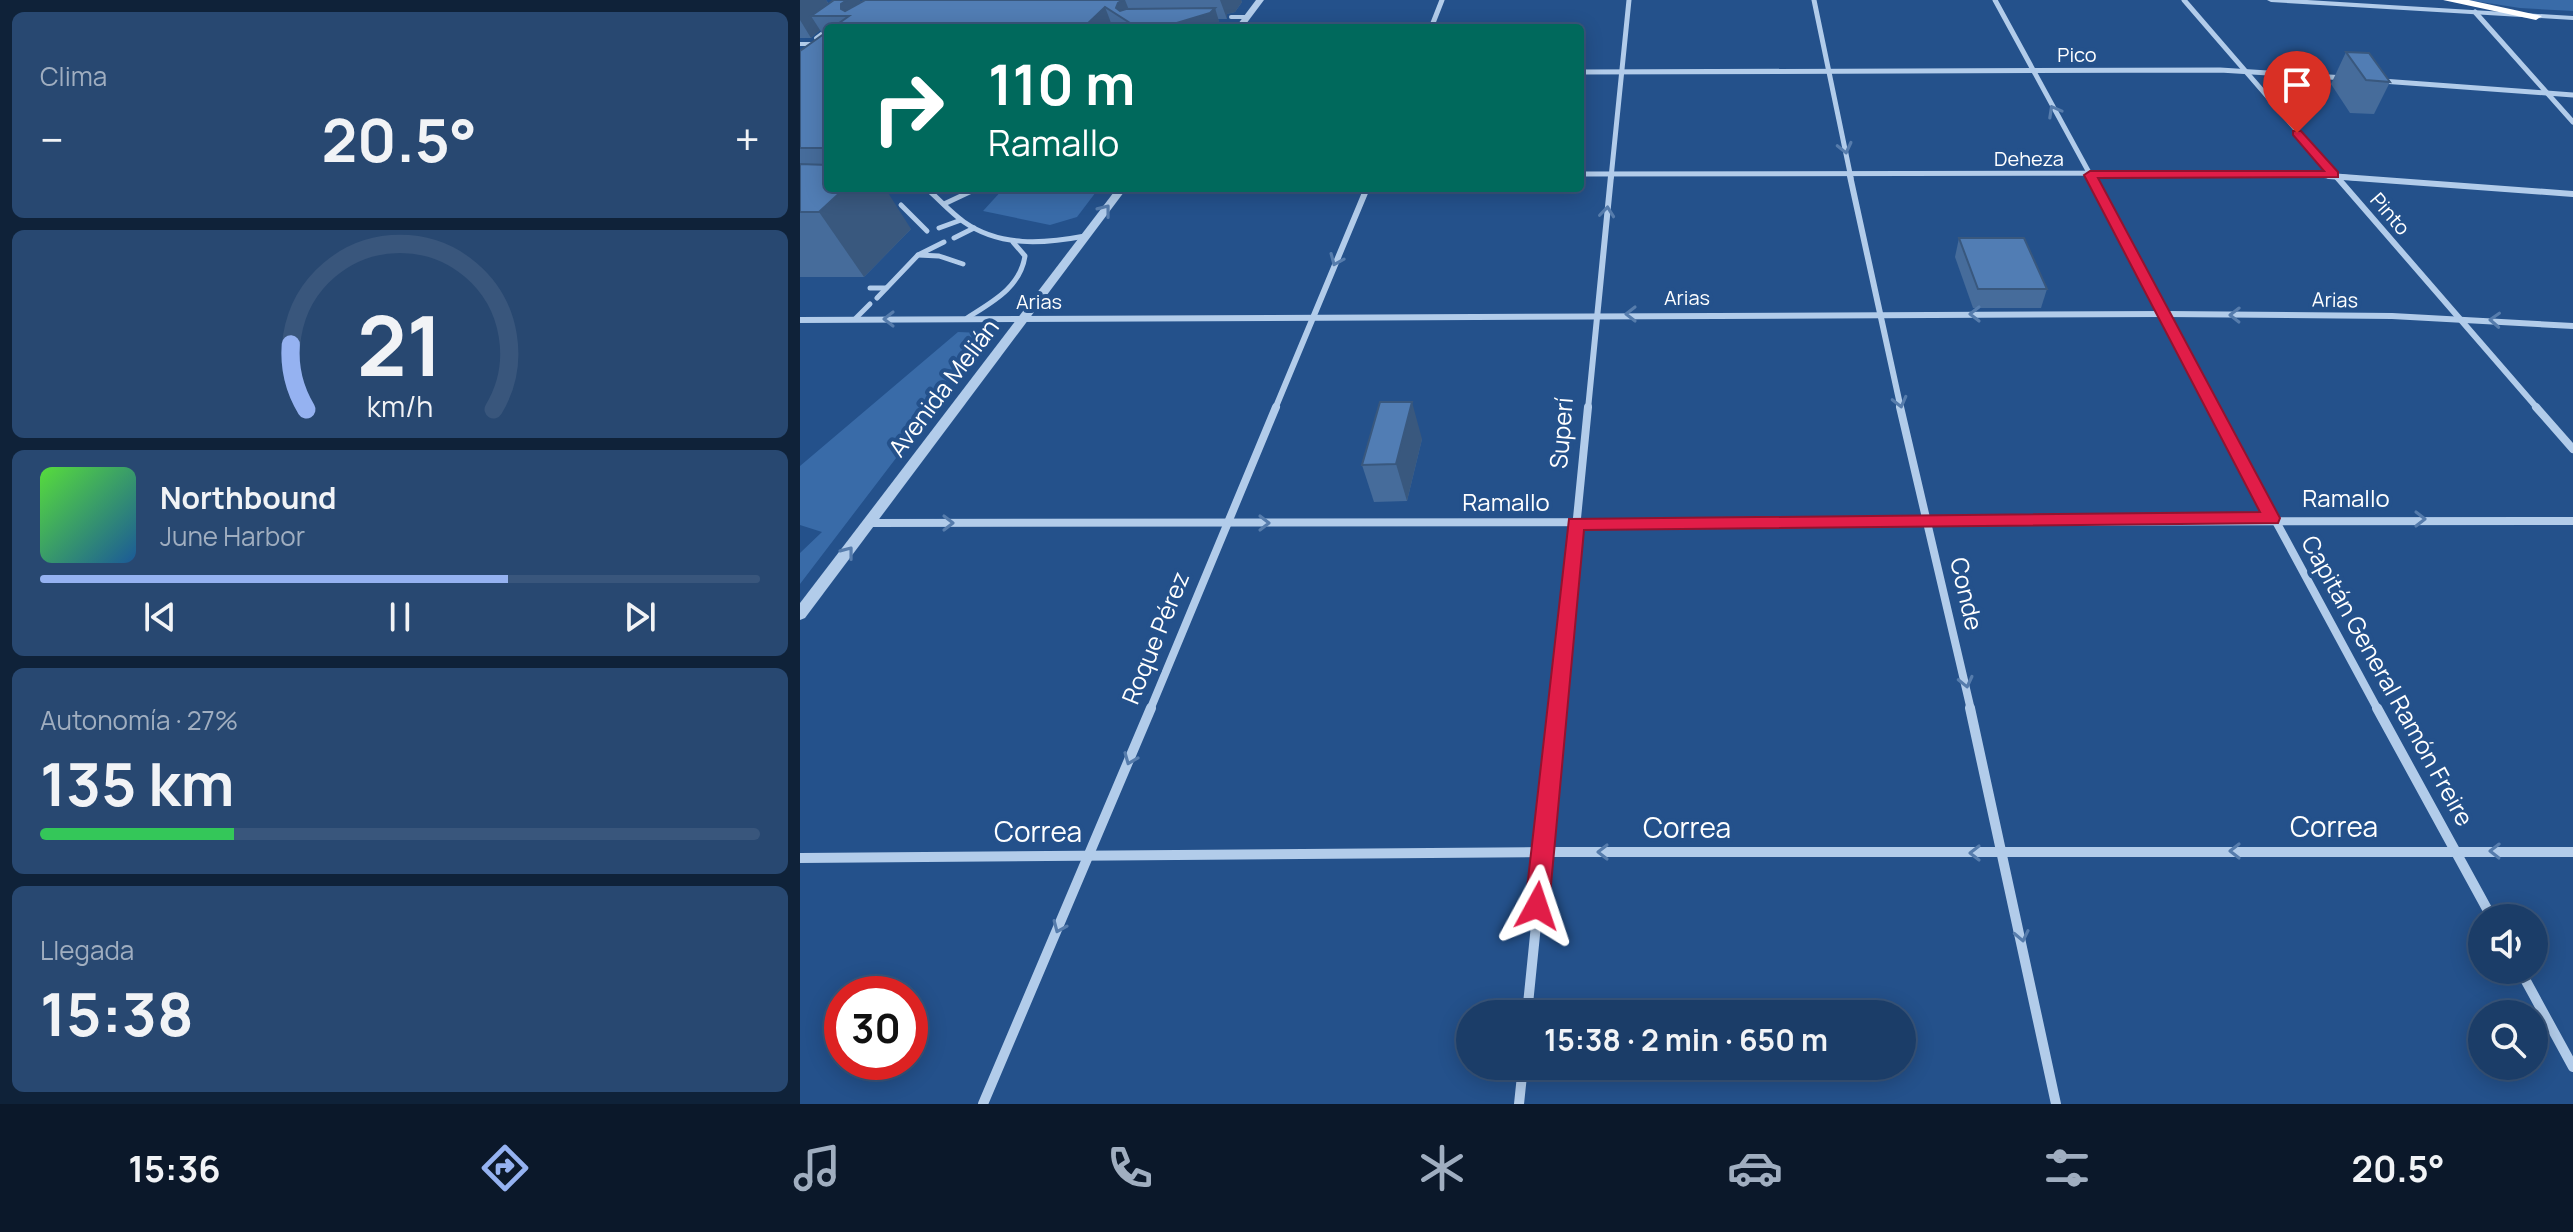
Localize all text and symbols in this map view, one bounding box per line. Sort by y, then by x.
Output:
street label: Pico [2057,41,2097,68]
text: 110 m [988,45,1135,122]
pin [2263,51,2331,133]
icon: right [856,56,960,160]
text: Clima [40,58,107,94]
icon: arrive [2275,63,2319,107]
text: 20.5° [321,98,477,180]
one-way arrow [2049,105,2064,119]
text: − [40,109,64,169]
text: + [735,109,760,169]
text: Ramallo [988,118,1119,167]
one-way arrow [1836,141,1853,154]
street label: Deheza [1994,145,2064,172]
street label: Pinto [2364,187,2416,241]
one-way arrow [1095,205,1110,219]
one-way arrow [1598,205,1615,218]
one-way arrow [1330,252,1346,266]
street label: Arias [1664,284,1710,311]
street label: Arias [2312,286,2358,313]
text: 21 [357,287,443,401]
street label: Arias [1016,288,1062,315]
one-way arrow [1624,305,1637,323]
one-way arrow [1968,305,1981,323]
one-way arrow [2228,306,2241,324]
one-way arrow [882,310,895,328]
street label: Avenida Melián [880,311,1006,463]
one-way arrow [2488,312,2501,329]
text: km/h [367,387,433,426]
street label: Superí [1541,395,1580,470]
one-way arrow [1891,395,1908,408]
text: Northbound [160,477,337,518]
street label: Ramallo [2302,481,2390,514]
street label: Ramallo [1462,485,1550,518]
one-way arrow [2414,511,2427,528]
one-way arrow [942,514,955,532]
one-way arrow [1258,514,1271,532]
text: June Harbor [160,518,305,554]
street label: Capitán General Ramón Freire [2294,529,2482,832]
one-way arrow [838,546,852,561]
street label: Conde [1943,554,1992,633]
street label: Roque Pérez [1113,566,1196,709]
icon: previous [138,595,182,639]
icon: pause [378,595,422,639]
icon: next [618,595,662,639]
one-way arrow [1957,675,1974,689]
text: Autonomía · 27% [40,702,238,738]
text: 135 km [40,742,235,824]
one-way arrow [1123,751,1140,765]
street label: Correa [2290,807,2378,845]
street label: Correa [1643,808,1731,846]
street label: Correa [994,812,1082,850]
one-way arrow [2488,842,2501,860]
one-way arrow [1596,843,1609,861]
one-way arrow [2228,843,2241,860]
one-way arrow [1968,844,1981,862]
position arrow [1495,864,1579,948]
map controls [2468,904,2548,1080]
button: sound [2468,904,2548,984]
one-way arrow [1053,919,1069,933]
one-way arrow [2013,929,2030,943]
text: Llegada [40,932,134,968]
text: 15:38 [40,972,194,1054]
speed limit sign: 30 [824,976,928,1080]
button: search [2468,1000,2548,1080]
text: 15:38 · 2 min · 650 m [1544,1019,1828,1060]
icon: directions [477,1140,533,1196]
icon: music [789,1140,845,1196]
icon: phone [1102,1140,1158,1196]
icon: climate [1414,1140,1470,1196]
icon: car [1727,1140,1783,1196]
icon: filters [2039,1140,2095,1196]
text: 15:36 [128,1144,221,1193]
text: 20.5° [2351,1144,2445,1193]

